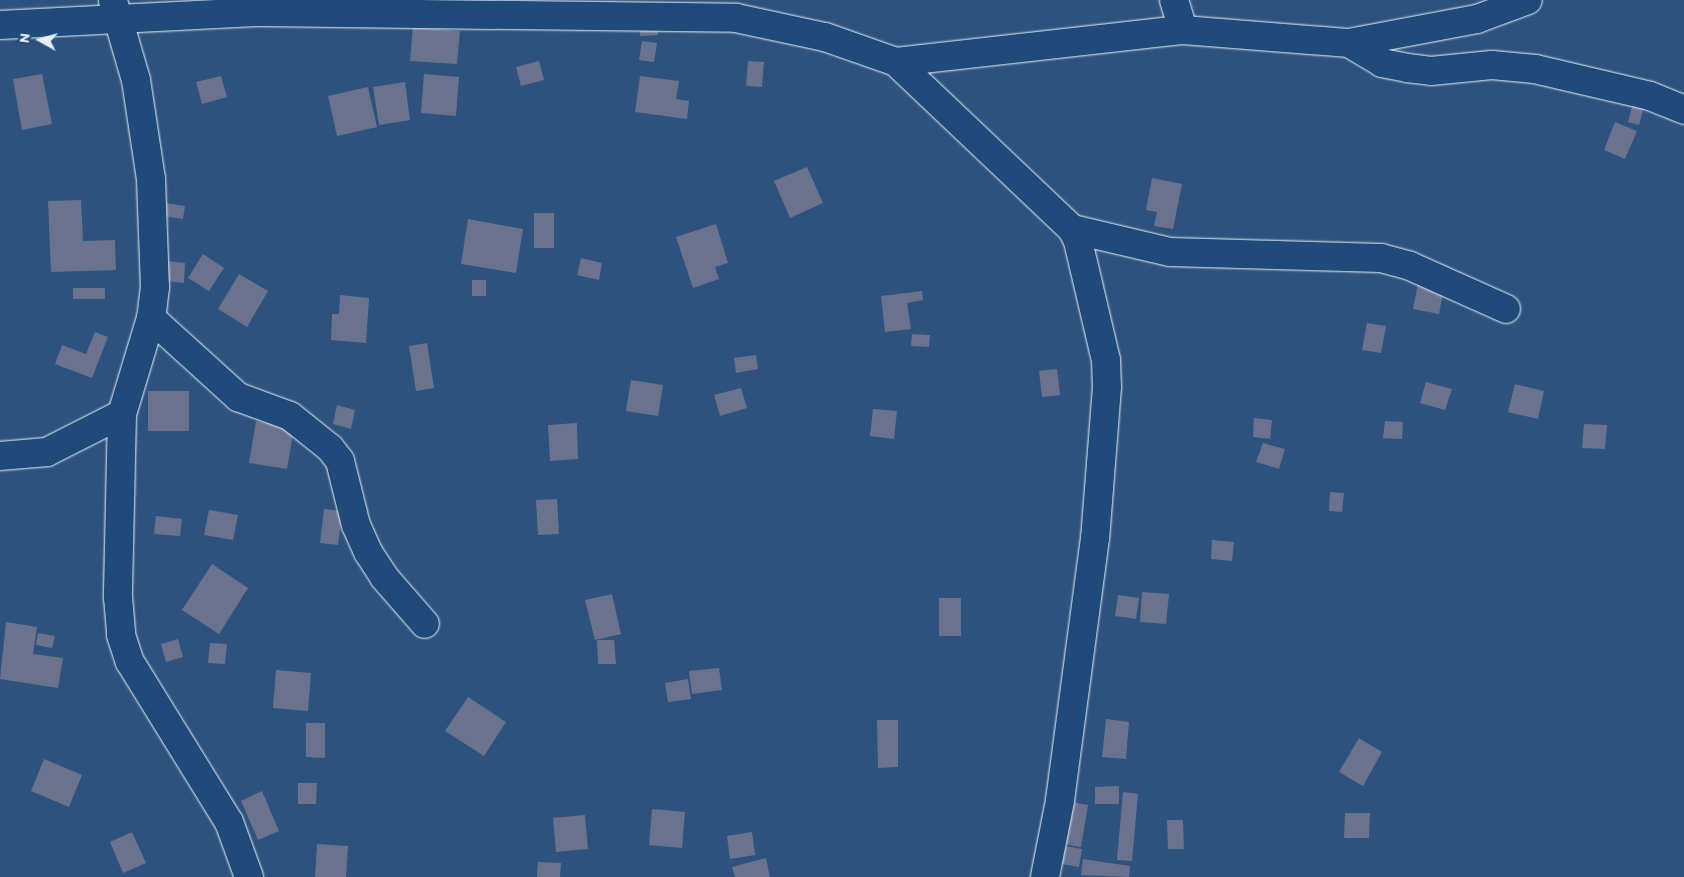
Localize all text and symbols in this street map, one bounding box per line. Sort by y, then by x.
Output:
north arrow [15,15,65,65]
text: N [16,32,34,44]

